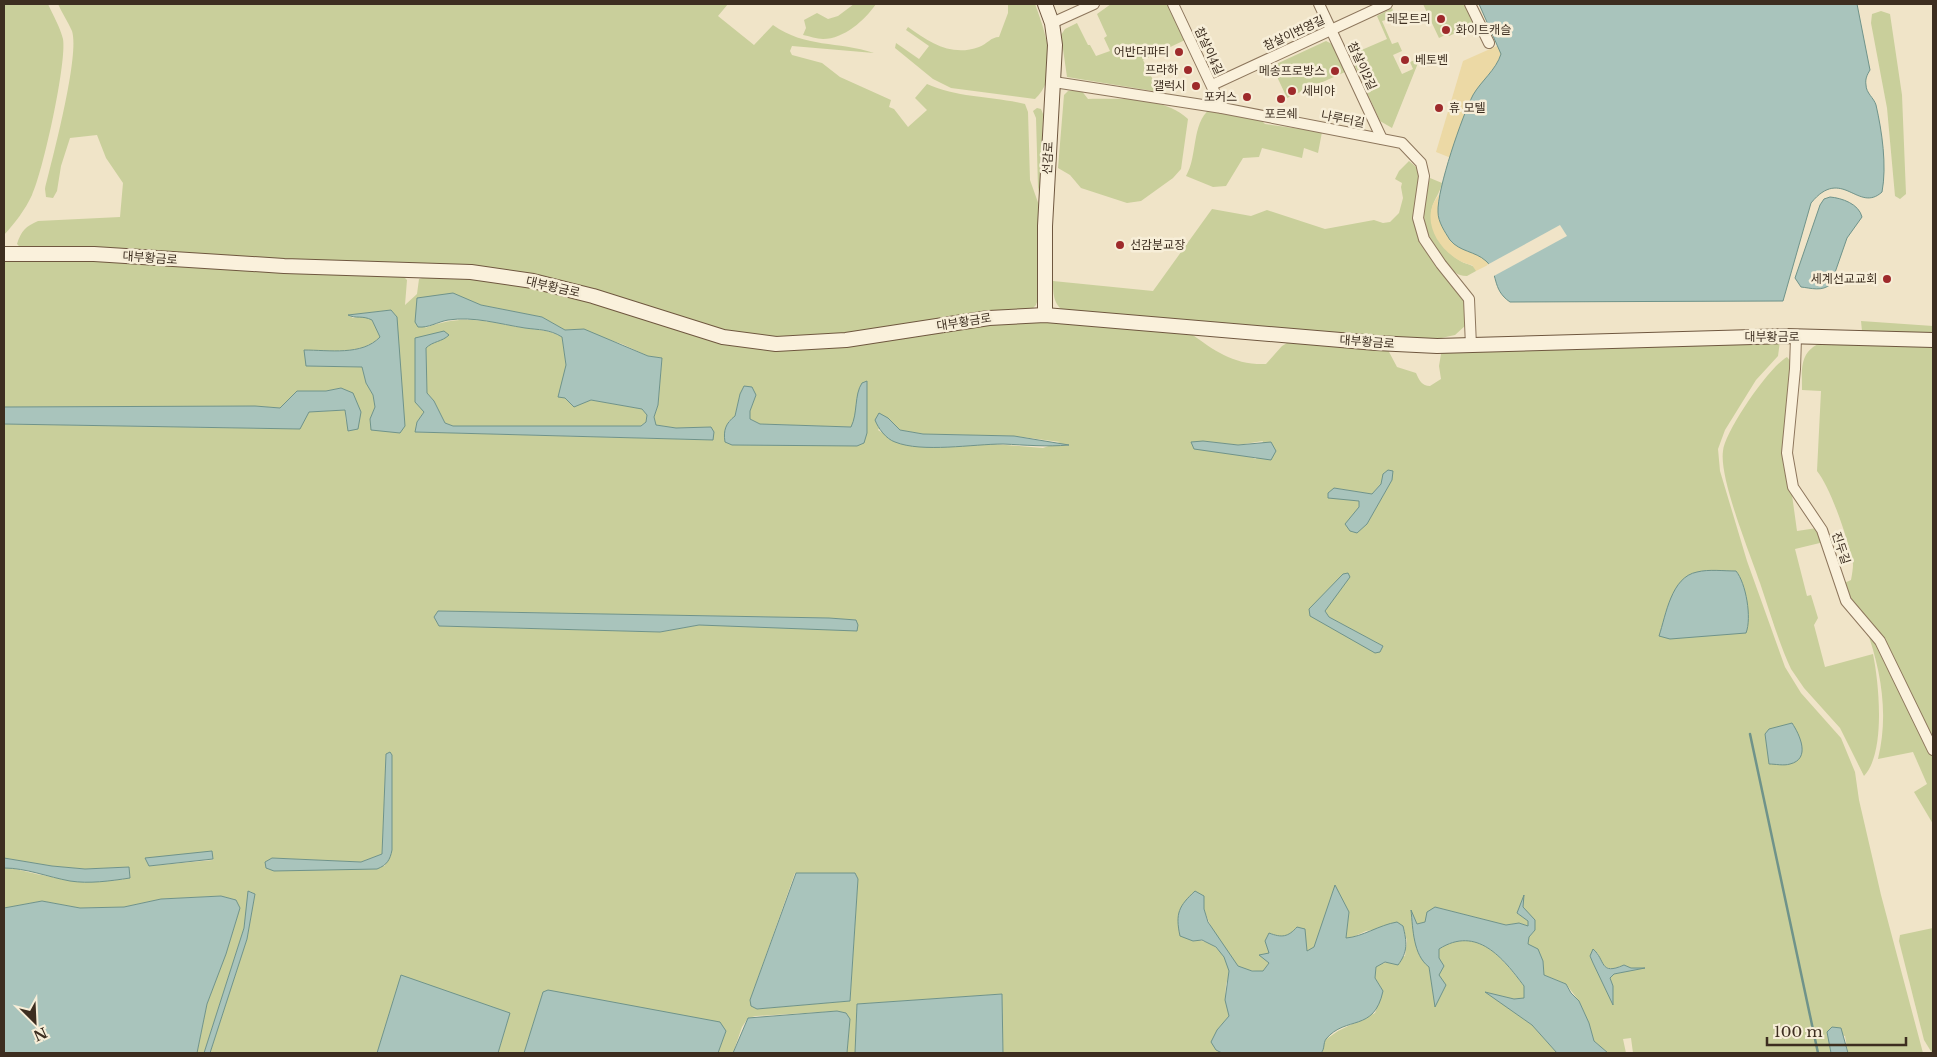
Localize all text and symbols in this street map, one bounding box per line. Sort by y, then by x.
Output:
place label: 레몬트리 [1387,11,1431,26]
street label: 참살이번영길 [1261,12,1327,53]
marker: 레몬트리 [1435,13,1447,25]
place label: 화이트캐슬 [1456,22,1511,37]
street label: 참살이4길 [1192,24,1227,77]
marker: 화이트캐슬 [1440,24,1452,36]
street label: 참살이2길 [1345,39,1380,92]
place label: 어반더파티 [1114,44,1169,59]
marker: 어반더파티 [1173,46,1185,58]
place label: 베토벤 [1415,52,1448,67]
marker: 베토벤 [1399,54,1411,66]
place label: 프라하 [1145,62,1178,77]
place label: 메송프로방스 [1259,63,1325,78]
marker: 프라하 [1182,64,1194,76]
marker: 메송프로방스 [1329,65,1341,77]
place label: 갤럭시 [1153,78,1186,93]
marker: 갤럭시 [1190,80,1202,92]
place label: 세비야 [1302,83,1335,98]
marker: 세비야 [1286,85,1298,97]
place label: 포커스 [1204,89,1237,104]
marker: 포커스 [1241,91,1253,103]
marker: 포르쉐 [1275,93,1287,105]
place label: 휴 모텔 [1449,100,1486,115]
marker: 휴 모텔 [1433,102,1445,114]
place label: 포르쉐 [1264,106,1298,121]
street label: 나루터길 [1320,107,1366,130]
street label: 선감로 [1039,141,1056,175]
place label: 선감분교장 [1130,237,1185,252]
marker: 선감분교장 [1114,239,1126,251]
street label: 대부황금로 [122,248,178,267]
place label: 세계선교교회 [1811,271,1877,286]
street label: 대부황금로 [525,273,582,300]
marker: 세계선교교회 [1881,273,1893,285]
street label: 대부황금로 [935,310,992,333]
street label: 대부황금로 [1744,329,1800,344]
street label: 대부황금로 [1339,332,1395,351]
street label: 진두길 [1829,530,1854,566]
north arrow [10,997,60,1047]
scale bar [1767,1014,1906,1046]
text: 100 m [1774,1022,1823,1041]
text: N [31,1023,50,1045]

